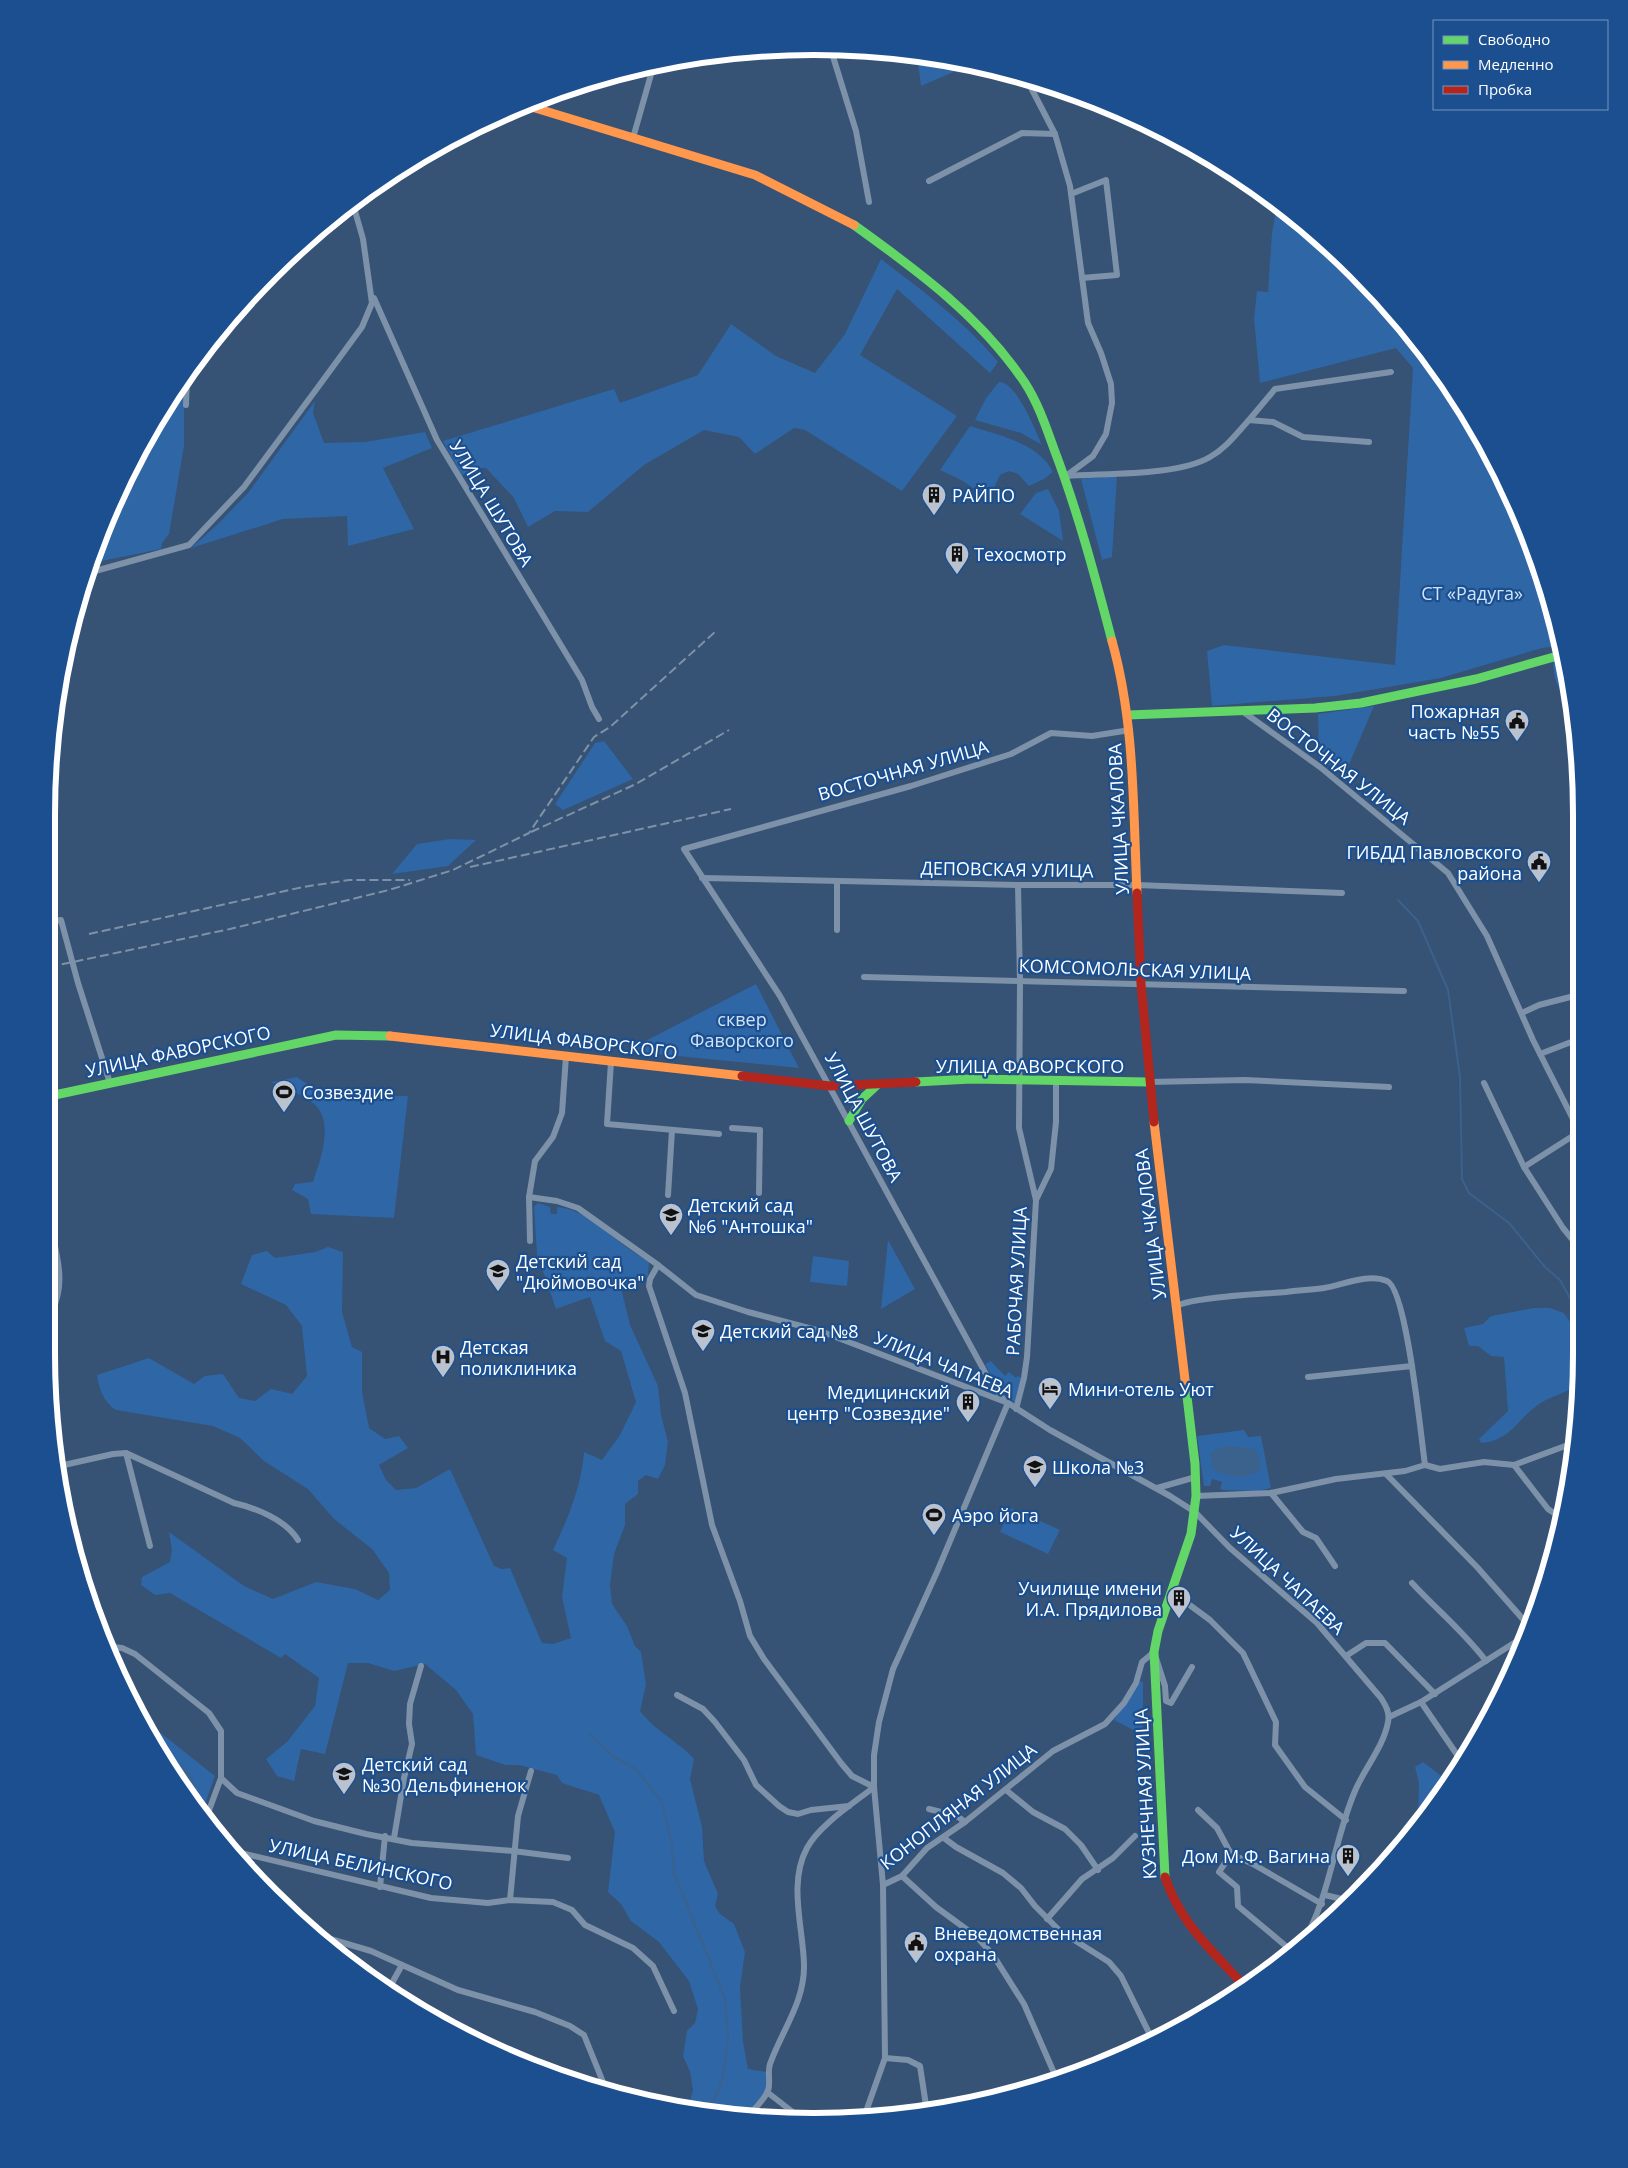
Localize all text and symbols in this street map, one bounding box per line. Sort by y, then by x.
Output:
legend [1433,20,1608,110]
text: Свободно [1478,29,1550,49]
text: Медленно [1478,54,1554,74]
text: Пробка [1478,79,1532,99]
street label: УЛИЦА ШУТОВА [445,435,540,571]
building icon: РАЙПО [921,482,947,516]
place label: РАЙПО [952,483,1015,507]
building icon: Техосмотр [944,541,970,575]
place label: Техосмотр [974,542,1066,566]
park label: СТ «Радуга» [1421,581,1523,605]
place label: Пожарная часть №55 [1408,699,1500,744]
street label: ВОСТОЧНАЯ УЛИЦА [1262,702,1416,830]
public building icon: Пожарная часть №55 [1504,708,1530,742]
street label: ВОСТОЧНАЯ УЛИЦА [815,734,992,806]
street label: УЛИЦА ЧКАЛОВА [1102,742,1134,895]
place label: ГИБДД Павловского района [1346,840,1522,885]
public building icon: ГИБДД Павловского района [1526,849,1552,883]
street label: ДЕПОВСКАЯ УЛИЦА [920,855,1094,883]
street label: КОМСОМОЛЬСКАЯ УЛИЦА [1018,953,1252,985]
park label: сквер Фаворского [690,1007,794,1052]
street label: УЛИЦА ФАВОРСКОГО [489,1018,679,1064]
street label: УЛИЦА ФАВОРСКОГО [83,1020,273,1082]
street label: УЛИЦА ШУТОВА [820,1048,909,1186]
street label: УЛИЦА ФАВОРСКОГО [936,1054,1124,1078]
sports icon: Созвездие [271,1079,297,1113]
place label: Созвездие [302,1080,394,1104]
street label: УЛИЦА ЧКАЛОВА [1129,1147,1171,1301]
place label: Детский сад №6 "Антошка" [688,1193,813,1238]
school or university icon: Детский сад №6 "Антошка" [658,1202,684,1236]
street label: РАБОЧАЯ УЛИЦА [1000,1205,1032,1356]
place label: Детский сад "Дюймовочка" [516,1249,644,1294]
school or university icon: Детский сад "Дюймовочка" [485,1258,511,1292]
school or university icon: Детский сад №8 [690,1318,716,1352]
place label: Детский сад №8 [720,1319,859,1343]
street label: УЛИЦА ЧАПАЕВА [871,1325,1018,1403]
place label: Детская поликлиника [460,1335,577,1380]
hospital icon: Детская поликлиника [430,1344,456,1378]
hotel icon: Мини-отель Уют [1037,1376,1063,1410]
place label: Мини-отель Уют [1068,1377,1214,1401]
place label: Медицинский центр "Созвездие" [787,1380,950,1425]
building icon: Медицинский центр "Созвездие" [955,1389,981,1423]
school or university icon: Школа №3 [1022,1454,1048,1488]
place label: Школа №3 [1052,1455,1144,1479]
sports icon: Аэро йога [921,1502,947,1536]
place label: Аэро йога [952,1503,1039,1527]
street label: УЛИЦА ЧАПАЕВА [1226,1521,1351,1640]
place label: Училище имени И.А. Прядилова [1018,1576,1162,1621]
building icon: Училище имени И.А. Прядилова [1166,1585,1192,1619]
street label: КУЗНЕЧНАЯ УЛИЦА [1129,1707,1161,1880]
street label: КОНОПЛЯНАЯ УЛИЦА [875,1737,1042,1875]
place label: Детский сад №30 Дельфиненок [362,1752,527,1797]
school or university icon: Детский сад №30 Дельфиненок [331,1761,357,1795]
street label: УЛИЦА БЕЛИНСКОГО [267,1833,455,1895]
building icon: Дом М.Ф. Вагина [1335,1843,1361,1877]
place label: Дом М.Ф. Вагина [1182,1844,1330,1868]
place label: Вневедомственная охрана [934,1921,1102,1966]
public building icon: Вневедомственная охрана [903,1930,929,1964]

